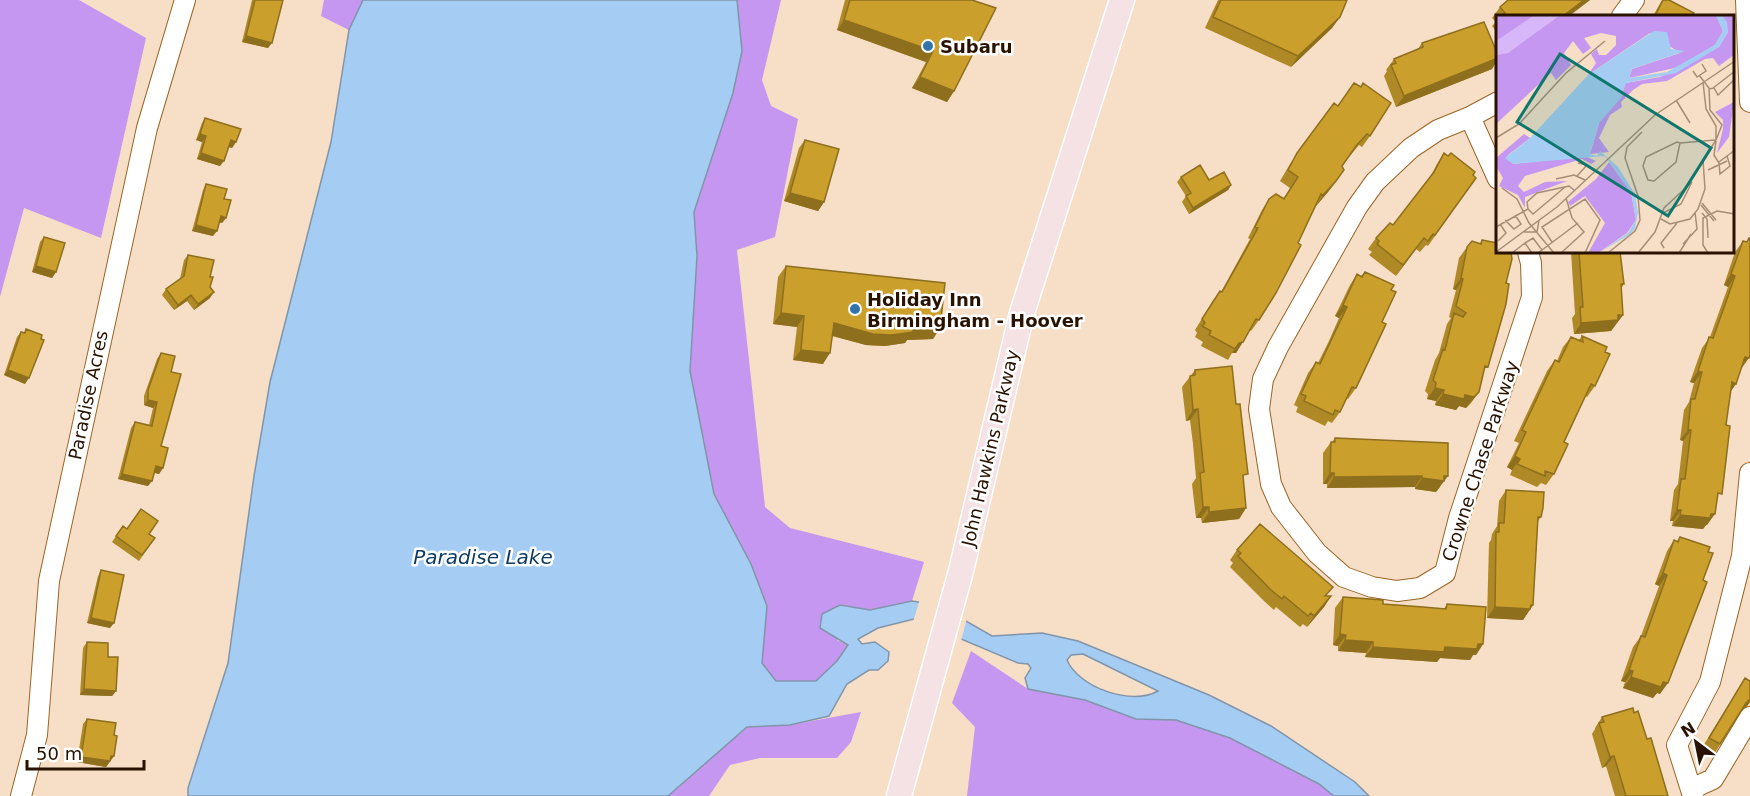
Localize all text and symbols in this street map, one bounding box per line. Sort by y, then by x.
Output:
inset map [1496,15,1735,254]
place label: Subaru [940,36,1013,57]
marker: Subaru [921,39,935,53]
place label: Holiday Inn Birmingham - Hoover [867,289,1083,331]
marker: Holiday Inn Birmingham - Hoover [848,302,862,316]
street label: Paradise Acres [64,329,112,461]
street label: John Hawkins Parkway [957,347,1023,549]
street label: Crowne Chase Parkway [1438,358,1523,564]
water label: Paradise Lake [413,545,553,569]
north arrow [1666,712,1726,772]
text: N [1678,718,1699,741]
scale bar [27,733,144,771]
text: 50 m [36,743,82,764]

